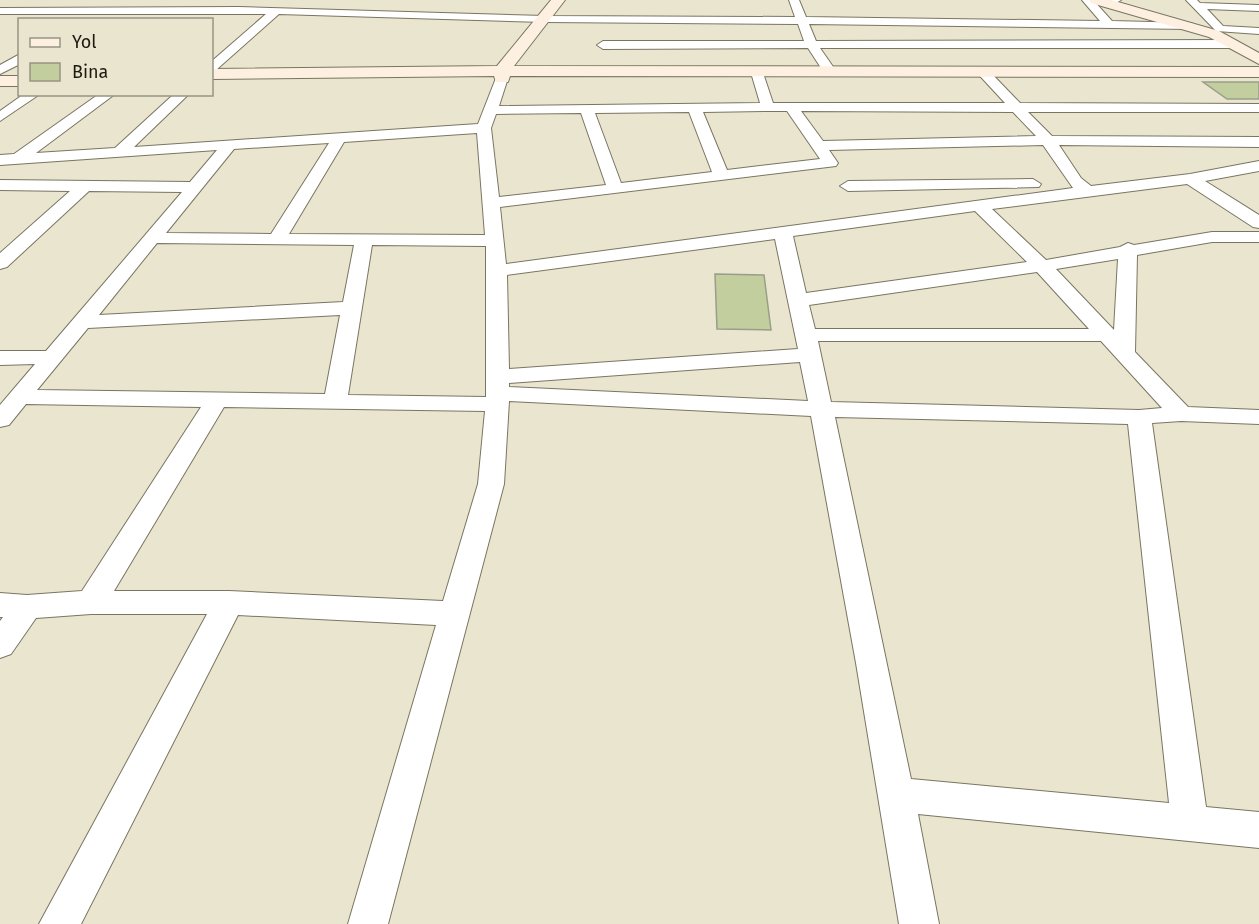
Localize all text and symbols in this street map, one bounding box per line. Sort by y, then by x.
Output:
legend [18,18,213,96]
text: Yol [72,31,97,53]
text: Bina [72,61,108,83]

